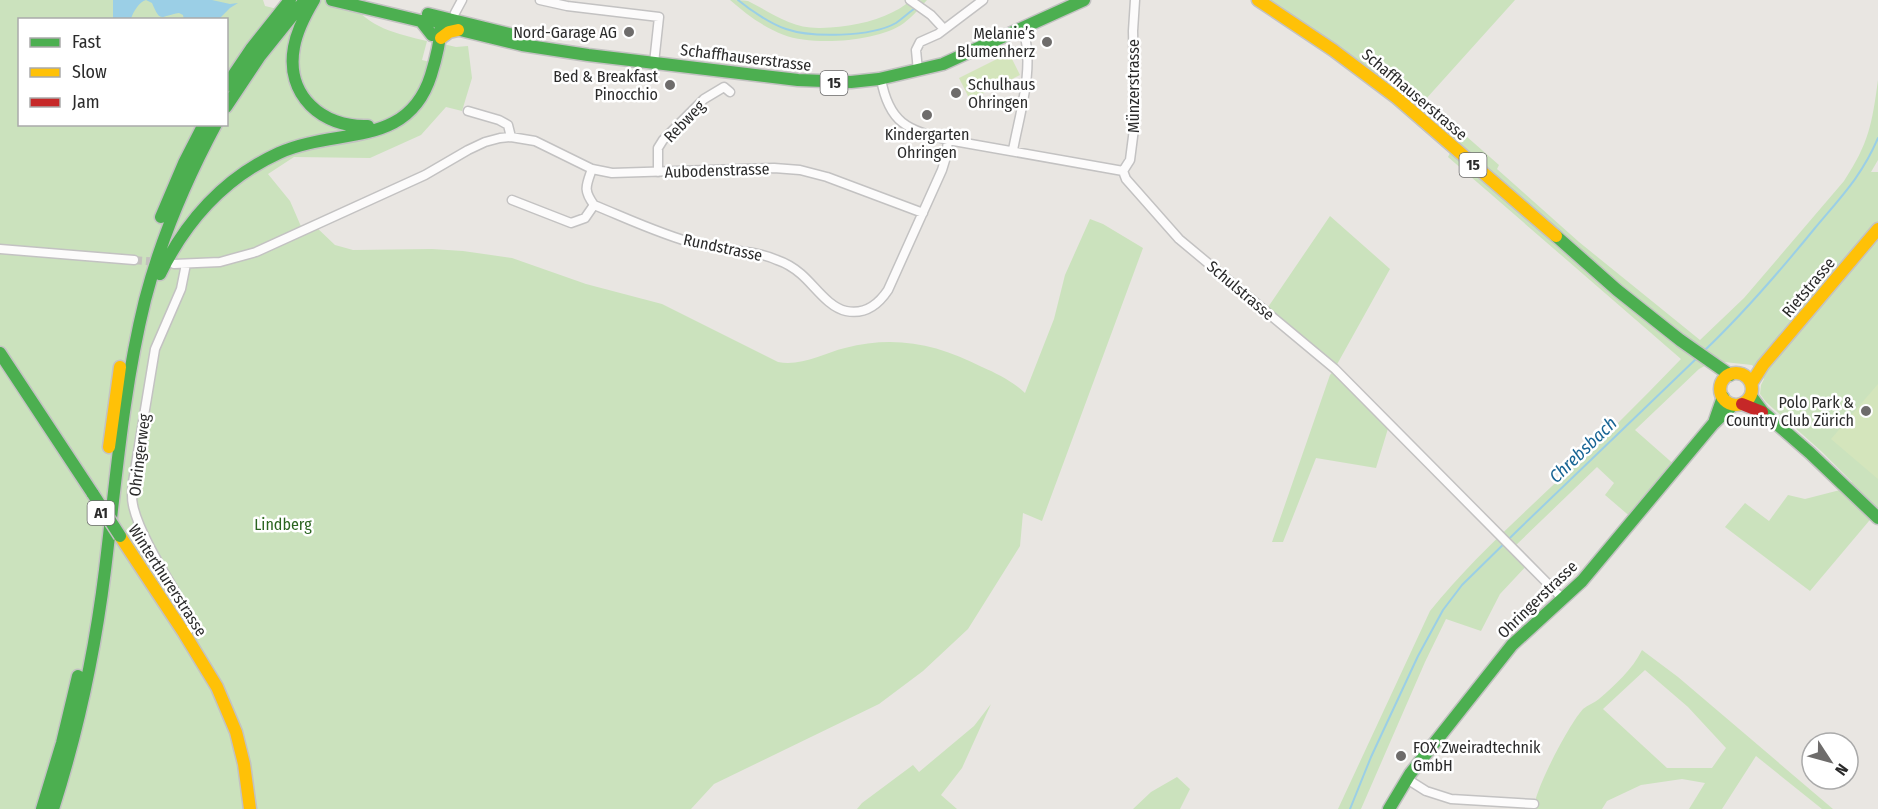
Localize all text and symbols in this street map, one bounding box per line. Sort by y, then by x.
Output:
legend [18,18,228,126]
place label: Nord-Garage AG [513,23,617,42]
place label: Melanie’s Blumenherz [957,24,1035,61]
marker: Nord-Garage AG [622,25,636,39]
text: Fast [72,31,101,53]
marker: Melanie’s Blumenherz [1040,35,1054,49]
street label: Münzerstrasse [1124,39,1143,133]
street label: Schaffhauserstrasse [679,40,813,75]
street label: Schaffhauserstrasse [1358,45,1471,144]
text: Slow [72,61,107,83]
place label: Bed & Breakfast Pinocchio [553,67,659,104]
road number: 15 [820,71,848,95]
place label: Schulhaus Ohringen [968,75,1035,112]
marker: Bed & Breakfast Pinocchio [663,78,677,92]
marker: Schulhaus Ohringen [949,86,963,100]
text: Jam [72,91,100,113]
street label: Rebweg [660,96,709,146]
marker: Kindergarten Ohringen [920,108,934,122]
place label: Kindergarten Ohringen [885,125,969,162]
road number: 15 [1460,153,1486,177]
street label: Aubodenstrasse [664,159,770,182]
street label: Rundstrasse [682,230,764,265]
street label: Rietstrasse [1778,254,1839,321]
street label: Schulstrasse [1203,257,1278,324]
place label: Polo Park & Country Club Zürich [1726,393,1854,430]
marker: Polo Park & Country Club Zürich [1859,404,1873,418]
street label: Ohringerweg [125,412,154,498]
water label: Chrebsbach [1545,412,1621,488]
road number: A1 [88,501,114,525]
park label: Lindberg [254,515,312,534]
street label: Winterthurerstrasse [124,521,211,640]
street label: Ohringerstrasse [1494,557,1581,642]
north arrow [1800,731,1860,791]
place label: FOX Zweiradtechnik GmbH [1413,738,1541,775]
marker: FOX Zweiradtechnik GmbH [1394,749,1408,763]
text: N [1831,760,1852,779]

